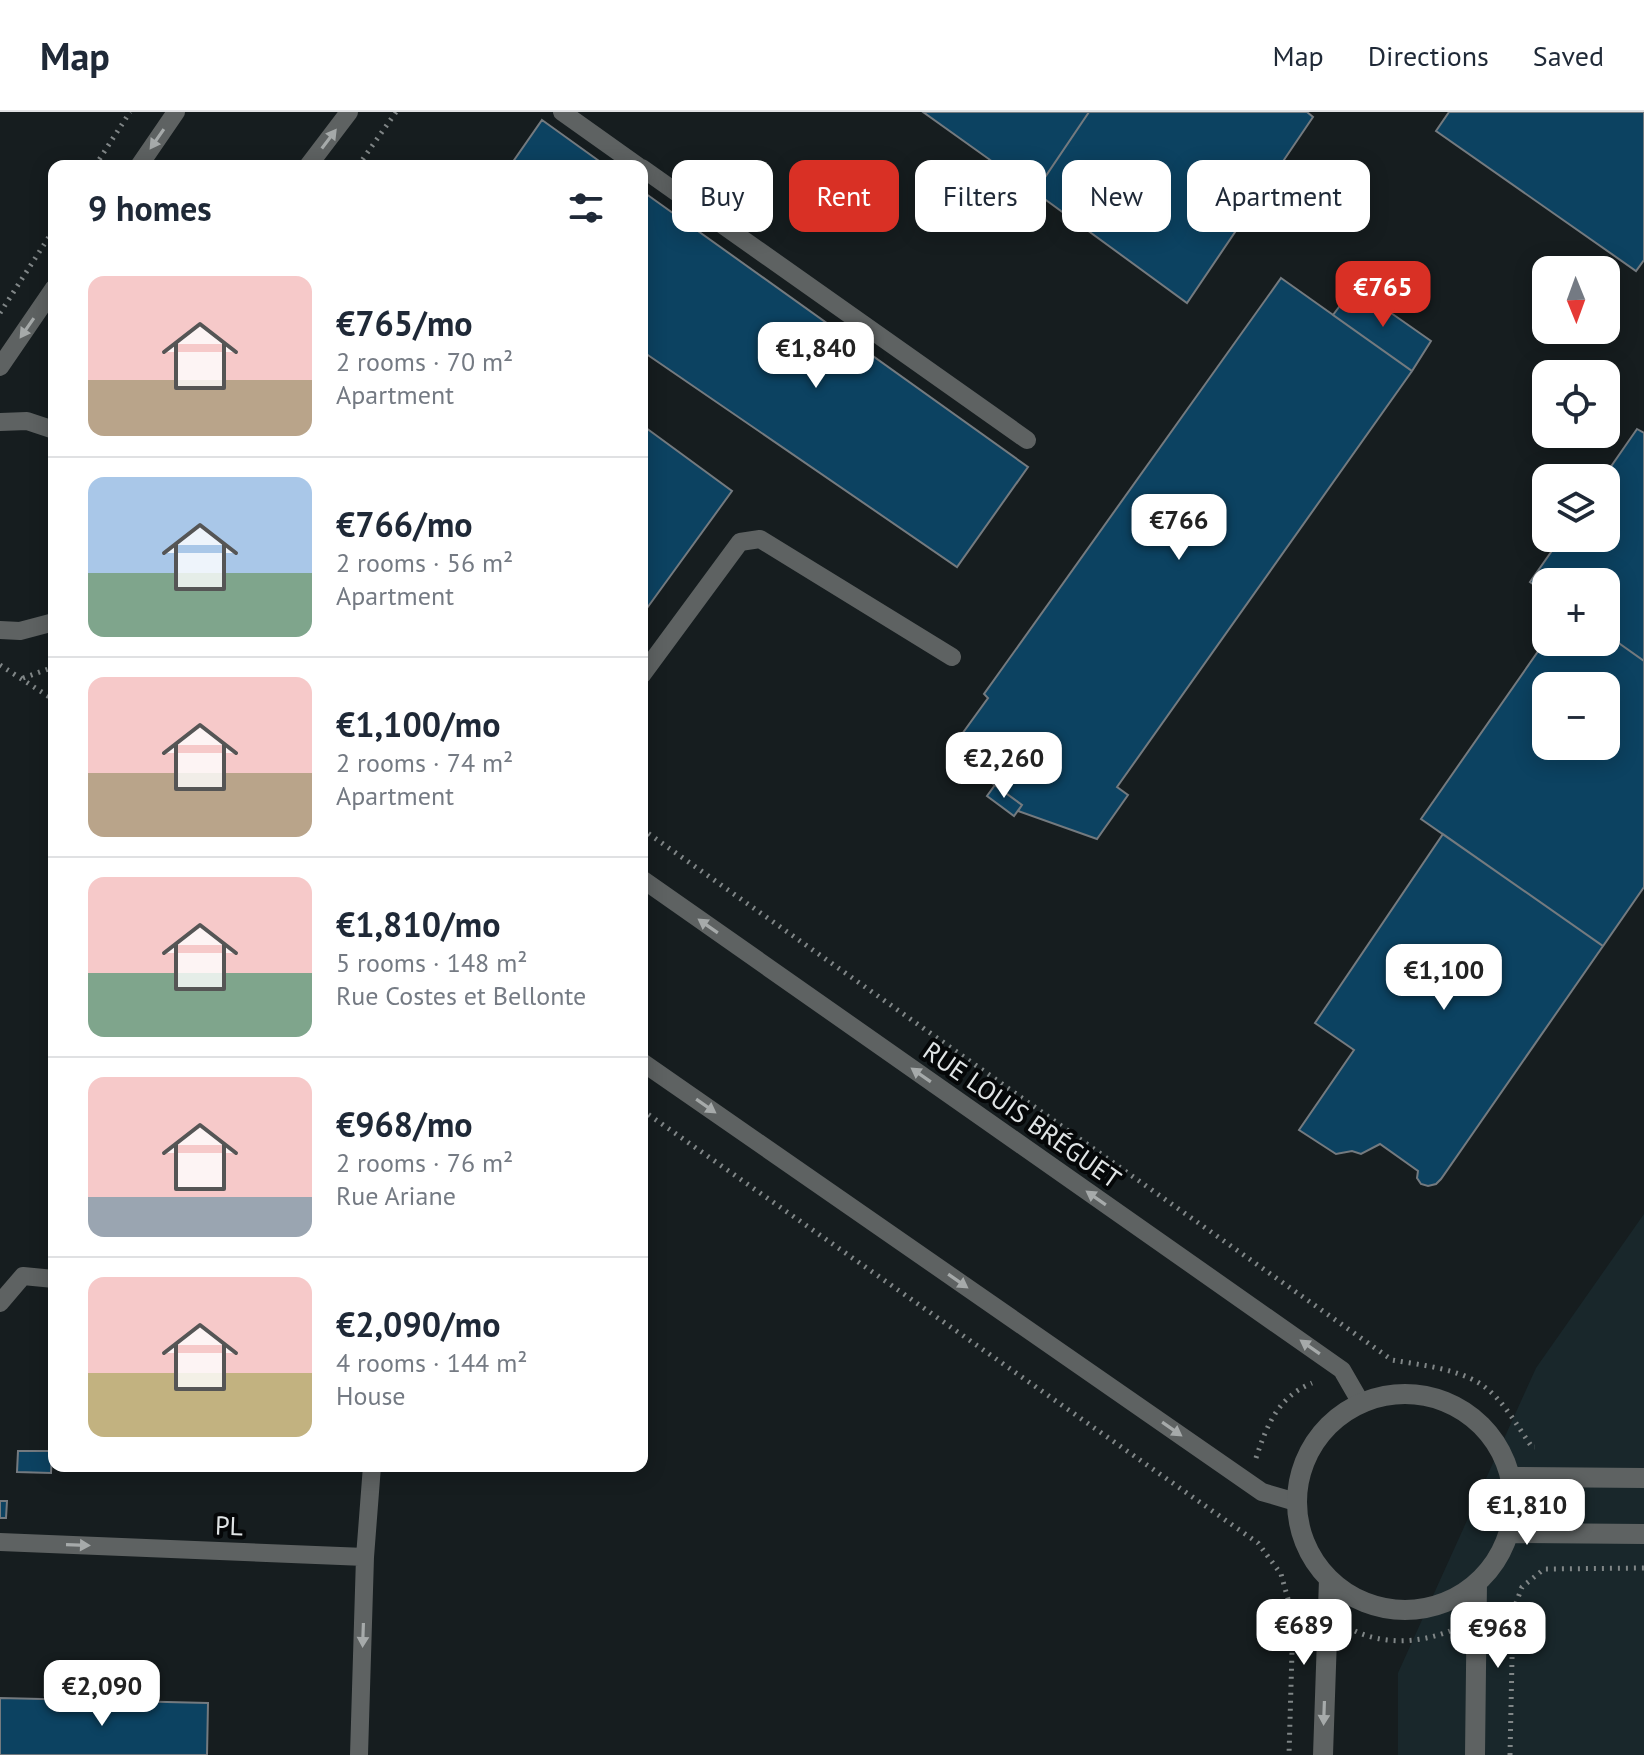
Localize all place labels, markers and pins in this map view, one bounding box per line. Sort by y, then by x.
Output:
pin: €765 [1336,261,1430,329]
pin: €1,840 [751,322,881,390]
pin: €766 [1132,494,1226,562]
pin: €2,260 [939,732,1069,800]
pin: €1,100 [1379,944,1509,1012]
pin: €1,810 [1462,1479,1592,1547]
pin: €689 [1257,1599,1351,1667]
pin: €968 [1451,1602,1545,1670]
pin: €2,090 [37,1660,167,1728]

